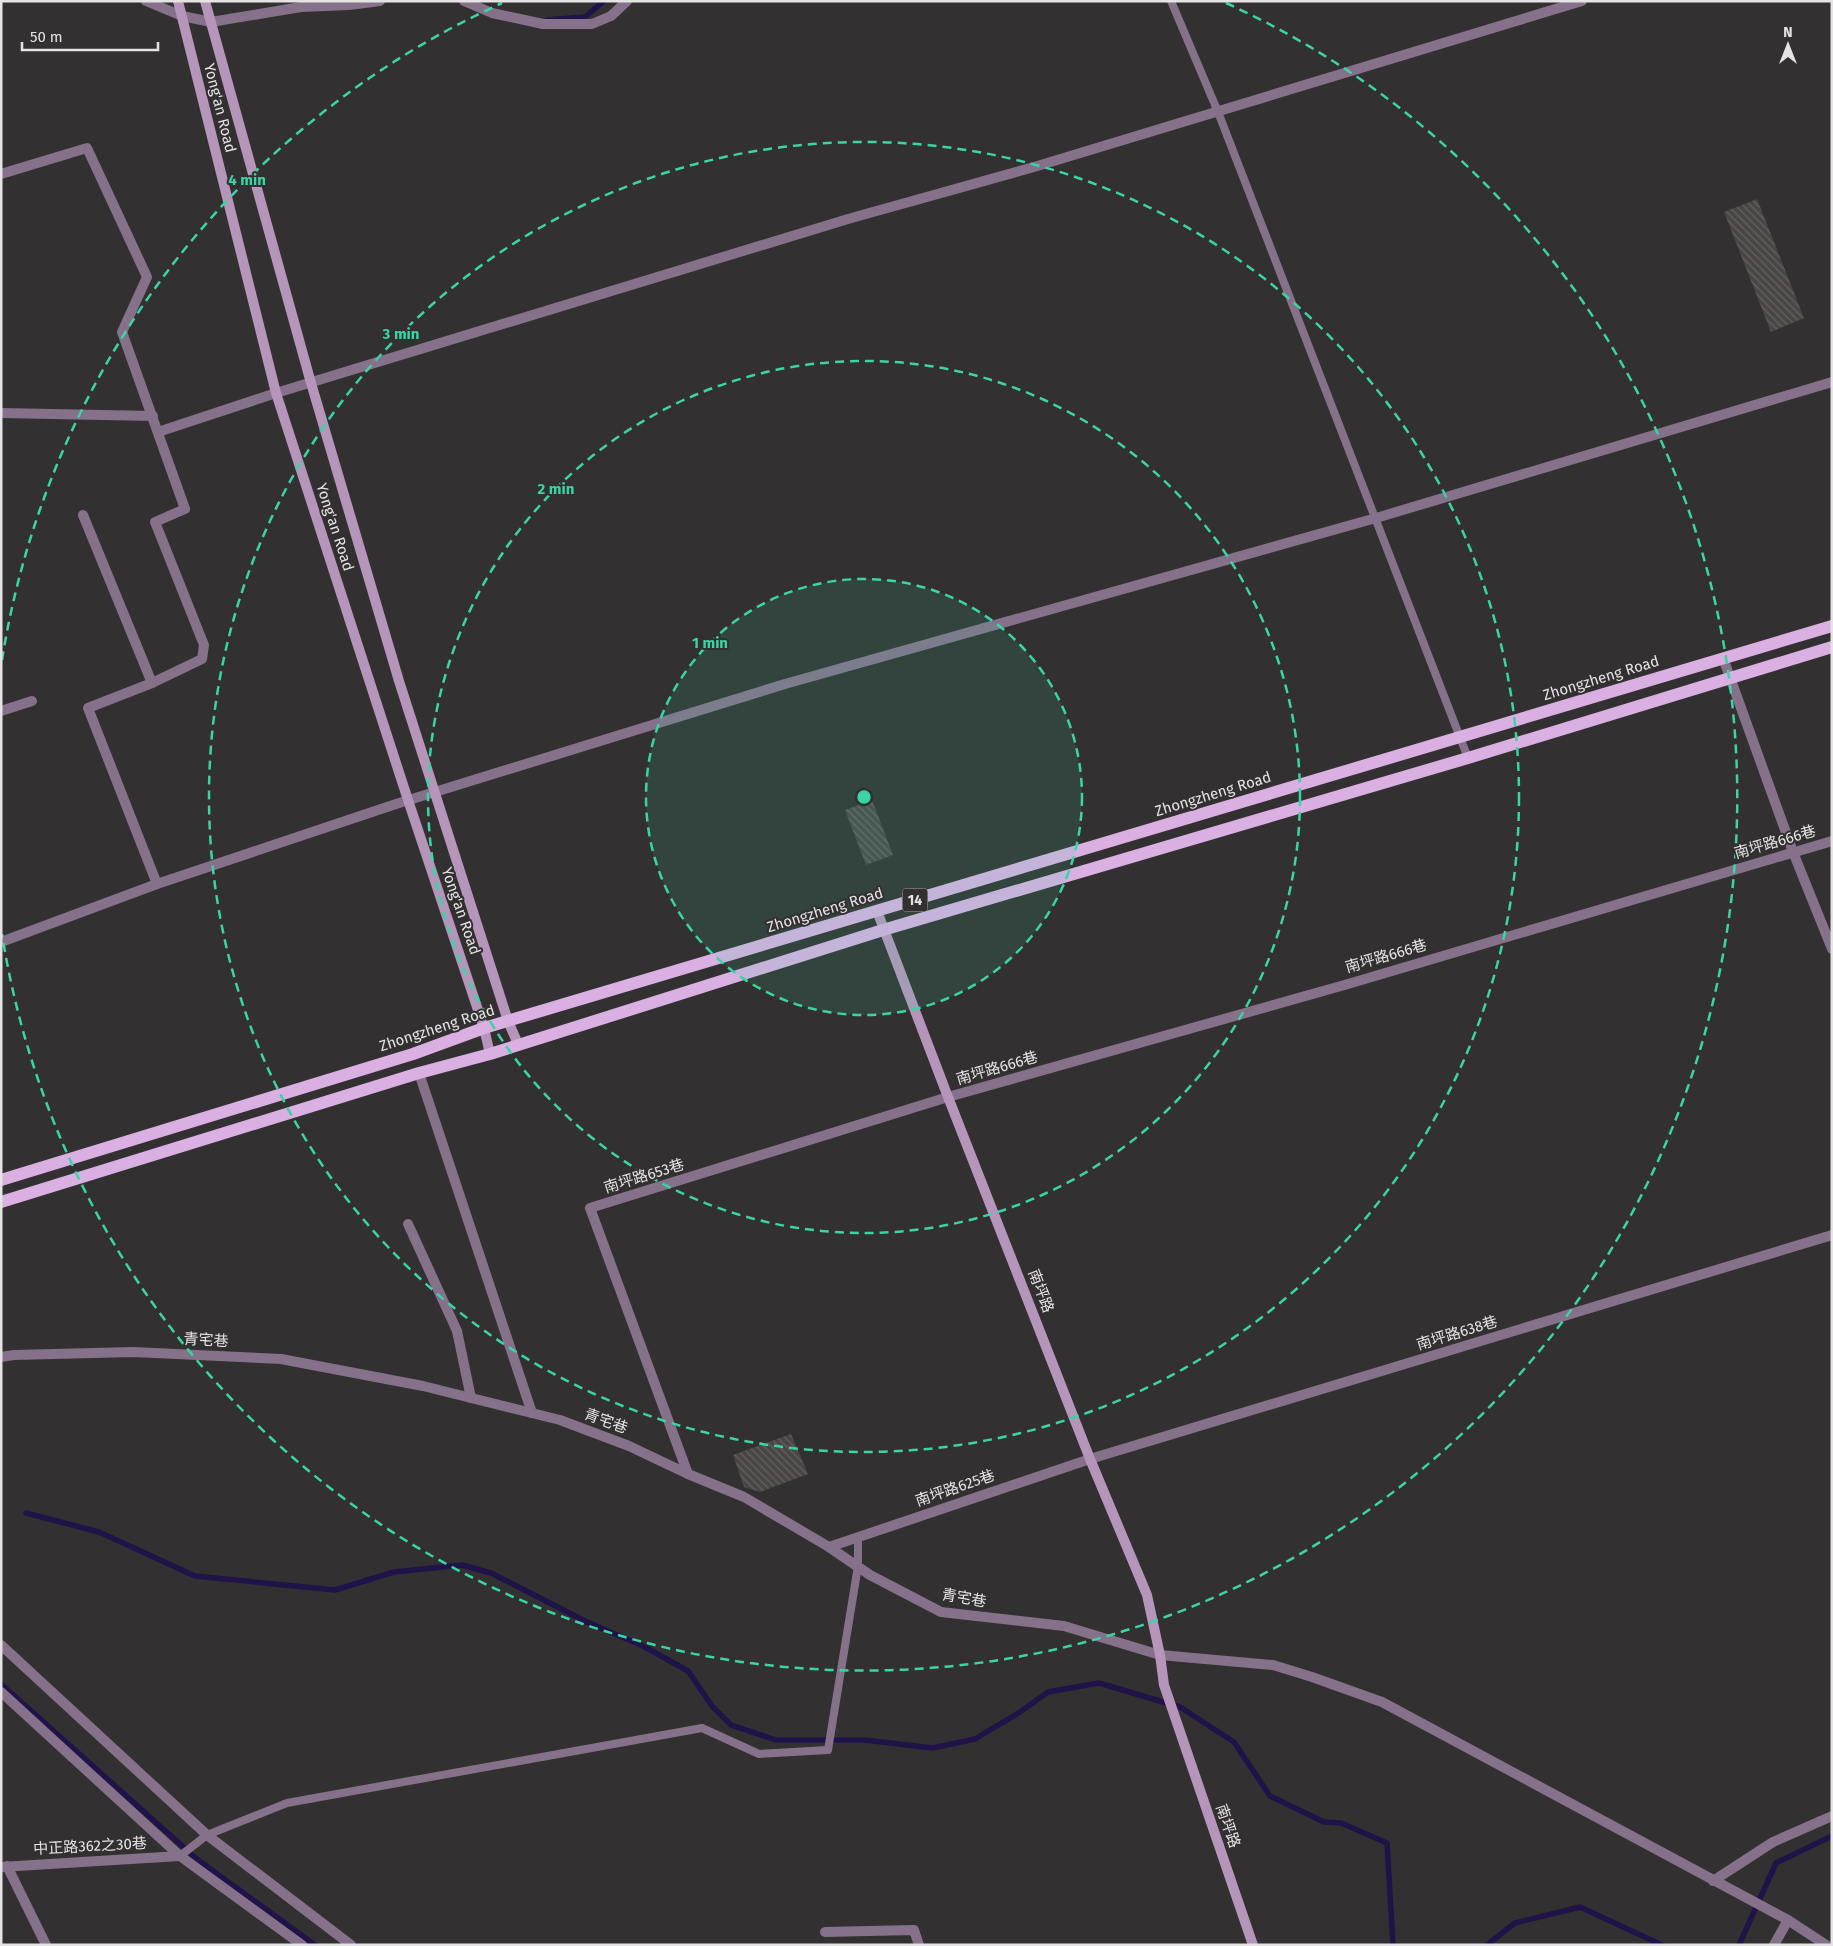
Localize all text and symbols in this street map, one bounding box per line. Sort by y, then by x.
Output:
scale bar [22,20,159,52]
north arrow [1763,20,1813,70]
text: N [1783,24,1793,41]
text: 50 m [30,28,63,46]
street label: Yong'an Road [200,62,240,154]
text: 4 min [228,171,266,189]
text: 3 min [382,325,419,343]
text: 2 min [538,480,574,498]
street label: Yong'an Road [312,481,358,573]
text: 1 min [692,634,728,652]
street label: Zhongzheng Road [1541,652,1661,704]
street label: Zhongzheng Road [1153,768,1273,820]
centre of rings [855,788,873,806]
street label: 南坪路666巷 [1732,822,1818,862]
street label: Yong'an Road [438,865,484,957]
street label: Zhongzheng Road [765,884,885,936]
road number: 14 [902,888,928,912]
street label: 南坪路666巷 [1343,936,1429,976]
street label: Zhongzheng Road [377,1001,497,1055]
street label: 南坪路666巷 [954,1048,1040,1088]
street label: 南坪路653巷 [602,1155,686,1197]
street label: 南坪路 [1025,1267,1057,1315]
street label: 南坪路638巷 [1414,1312,1500,1354]
street label: 青宅巷 [183,1330,229,1350]
street label: 青宅巷 [582,1405,630,1437]
street label: 南坪路625巷 [913,1466,997,1510]
street label: 青宅巷 [940,1585,988,1611]
street label: 南坪路 [1212,1802,1244,1850]
street label: 中正路362之30巷 [33,1834,147,1858]

